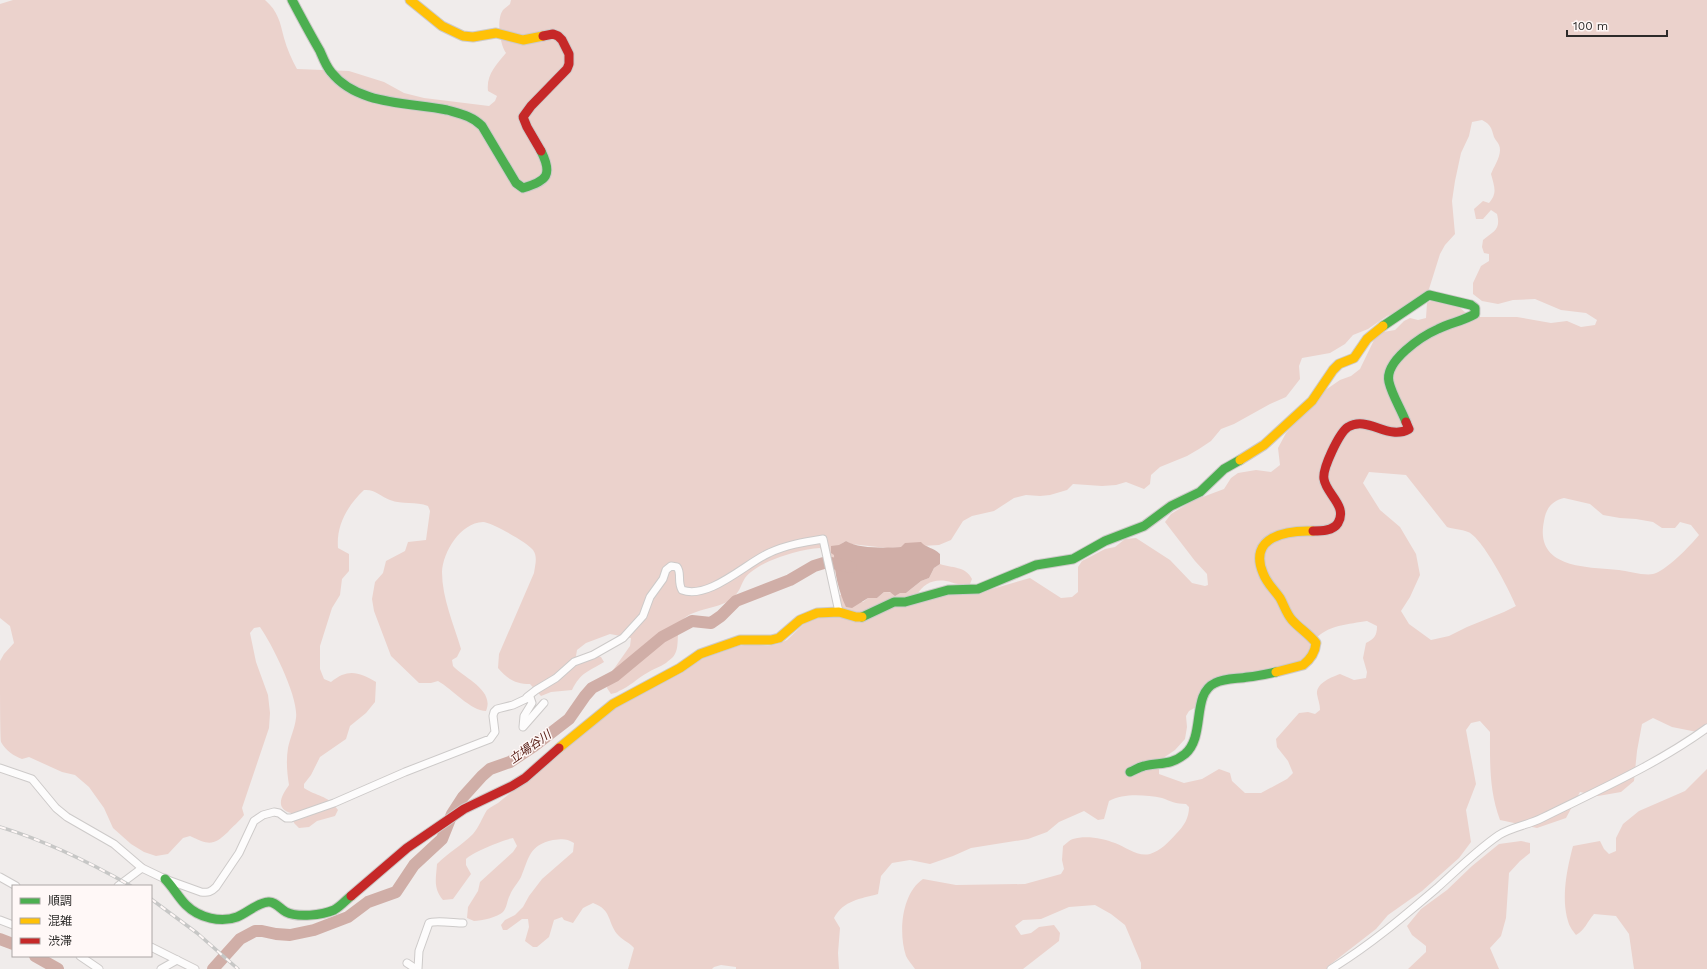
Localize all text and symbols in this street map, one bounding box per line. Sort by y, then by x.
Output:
scale bar [1567,12,1667,38]
text: 100 m [1573,19,1608,33]
water label: 立場谷川 [506,726,555,767]
legend [12,885,152,957]
text: 順調 [48,894,72,908]
text: 混雑 [48,914,72,928]
text: 渋滞 [48,934,72,948]

